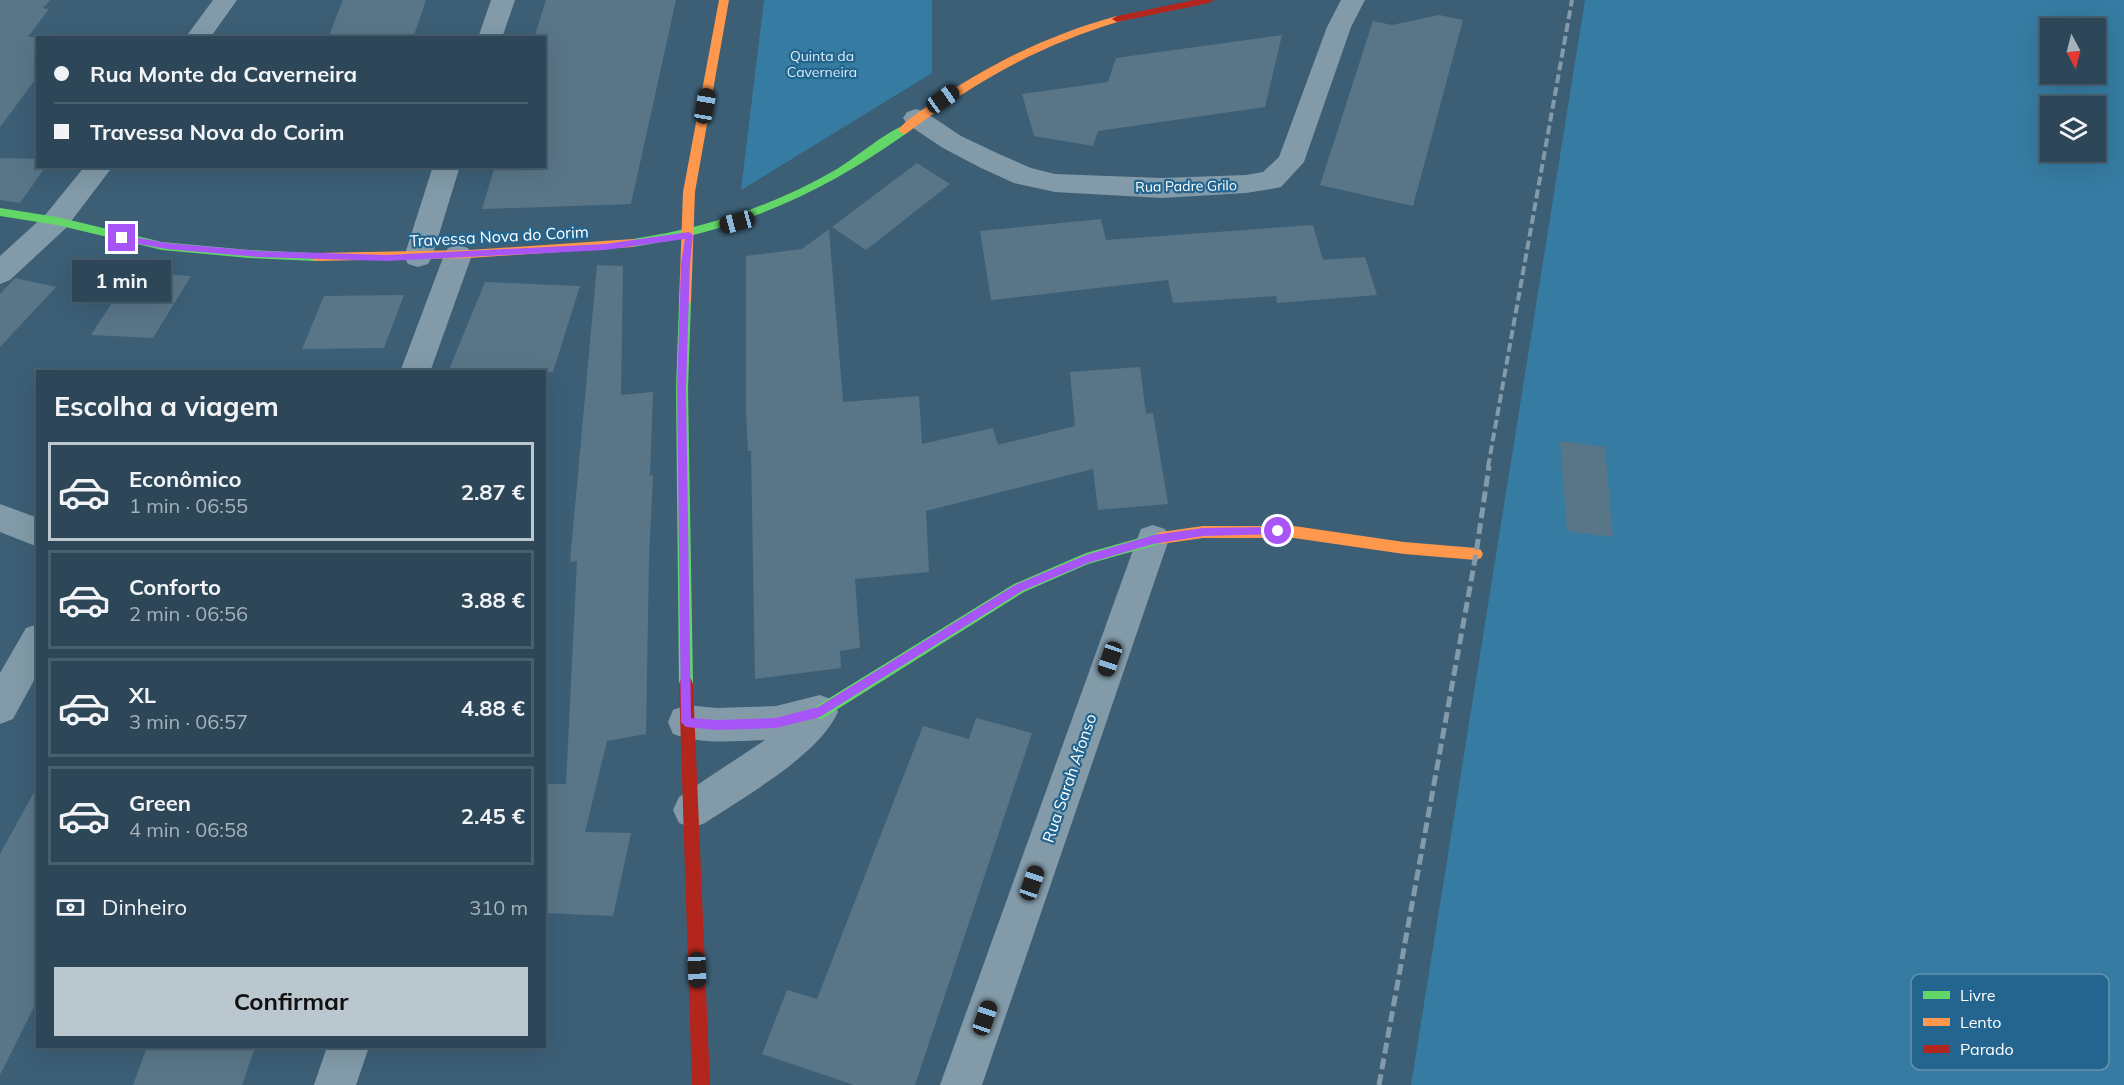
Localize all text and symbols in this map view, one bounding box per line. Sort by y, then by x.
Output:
north arrow [2040,18,2106,84]
map controls [2040,18,2106,162]
park label: Quinta da Caverneira [787,47,857,81]
text: Rua Monte da Caverneira [90,60,357,88]
car [923,81,963,117]
car [693,87,717,125]
button: layers [2040,96,2106,162]
text: Travessa Nova do Corim [90,118,345,146]
street label: Rua Padre Grilo [1135,176,1237,196]
car [717,209,757,235]
street label: Travessa Nova do Corim [409,221,589,251]
route end [108,224,135,251]
callout: 1 min [72,259,172,301]
text: 1 min [95,268,148,293]
text: Escolha a viagem [54,389,279,423]
icon: car [57,465,111,519]
text: Econômico [129,465,242,493]
text: 2.87 € [461,478,525,506]
text: 1 min · 06:55 [129,493,248,518]
route start [1264,517,1291,544]
icon: car [57,573,111,627]
text: Conforto [129,573,221,601]
text: 3.88 € [461,586,525,614]
text: 2 min · 06:56 [129,601,248,626]
car [1096,639,1124,679]
icon: car [57,681,111,735]
text: XL [129,681,156,709]
text: 4.88 € [461,694,525,722]
text: 3 min · 06:57 [129,709,248,734]
street label: Rua Sarah Afonso [1038,711,1100,845]
icon: car [57,789,111,843]
text: Green [129,789,191,817]
text: 2.45 € [461,802,525,830]
text: 4 min · 06:58 [129,817,248,842]
car [1018,863,1046,903]
icon: cash [54,891,87,924]
text: Dinheiro [102,893,187,921]
text: 310 m [469,895,528,920]
car [687,952,707,988]
button: Confirmar [54,967,528,1036]
legend [1911,974,2109,1070]
text: Livre [1960,985,1995,1005]
car [971,998,999,1038]
text: Lento [1960,1012,2001,1032]
text: Parado [1960,1039,2014,1059]

